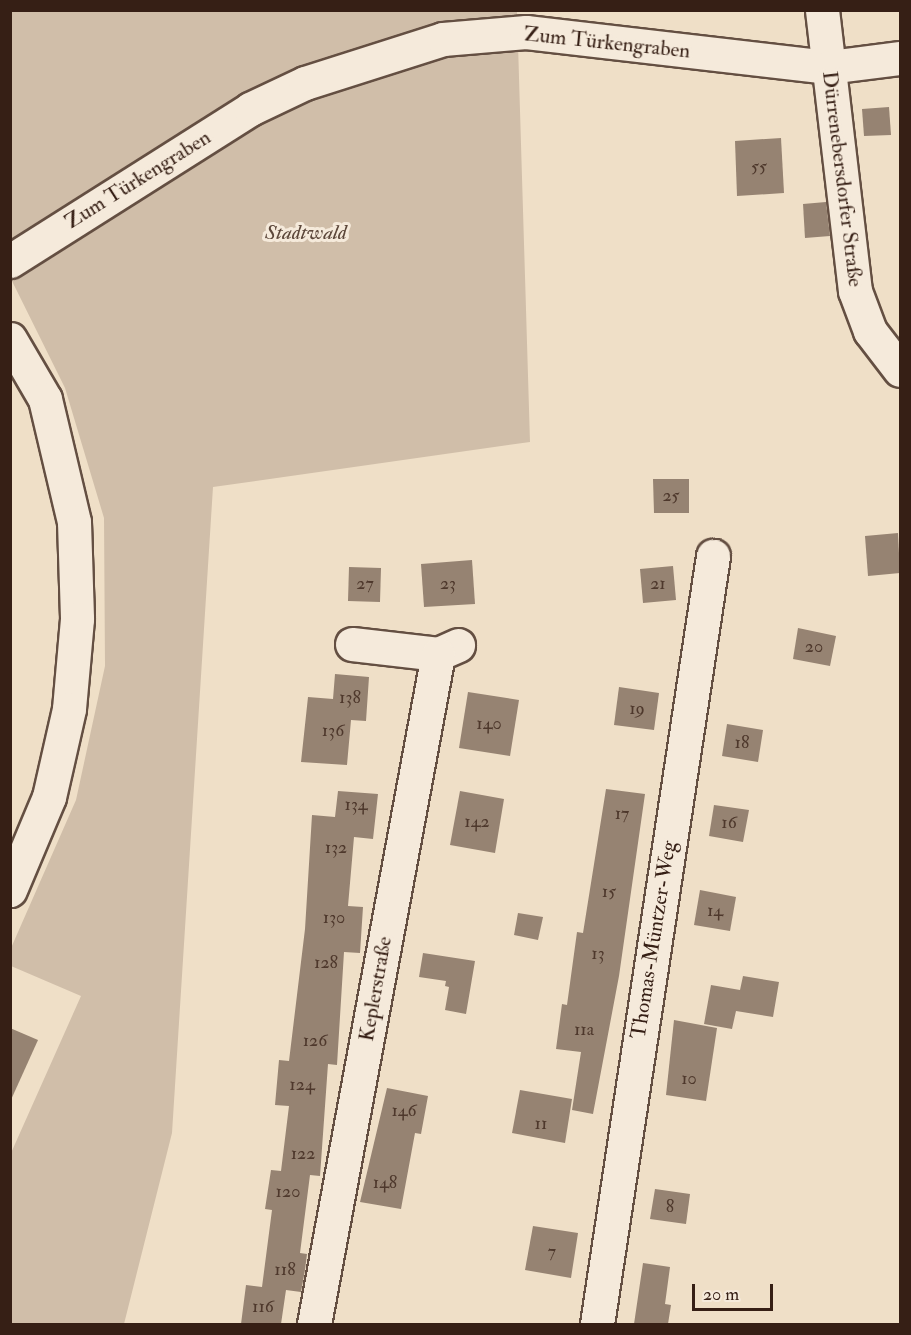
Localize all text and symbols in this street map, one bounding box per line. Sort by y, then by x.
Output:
street label: Zum Türkengraben [523,22,691,64]
street label: Dürrenebersdorfer Straße [816,70,868,288]
street label: Zum Türkengraben [60,125,216,235]
house number: 55 [751,156,767,178]
park label: Stadtwald [265,220,347,246]
house number: 25 [663,485,679,507]
house number: 27 [356,573,374,595]
house number: 23 [440,573,456,595]
house number: 21 [650,573,666,595]
house number: 20 [805,636,823,658]
house number: 138 [339,687,361,709]
house number: 19 [629,698,645,720]
house number: 140 [476,713,502,735]
house number: 136 [322,720,344,742]
house number: 18 [735,732,749,754]
house number: 134 [345,794,367,816]
house number: 17 [615,803,629,825]
house number: 142 [464,811,490,833]
house number: 16 [721,812,737,834]
house number: 132 [325,837,347,859]
street label: Thomas-Müntzer-Weg [626,839,682,1041]
house number: 15 [602,881,616,903]
house number: 14 [707,900,723,922]
house number: 130 [323,907,345,929]
street label: Keplerstraße [354,935,398,1043]
house number: 13 [591,943,605,965]
house number: 128 [314,952,338,974]
house number: 11a [574,1019,594,1041]
house number: 126 [303,1030,327,1052]
house number: 10 [681,1068,697,1090]
house number: 124 [289,1074,315,1096]
house number: 146 [391,1100,417,1122]
house number: 11 [535,1113,547,1135]
house number: 122 [291,1143,315,1165]
house number: 148 [373,1172,397,1194]
house number: 120 [276,1181,300,1203]
house number: 8 [666,1196,674,1218]
house number: 7 [548,1241,556,1263]
house number: 118 [274,1259,296,1281]
scale bar [695,1272,776,1310]
text: 20 m [703,1283,739,1306]
house number: 116 [252,1296,274,1318]

